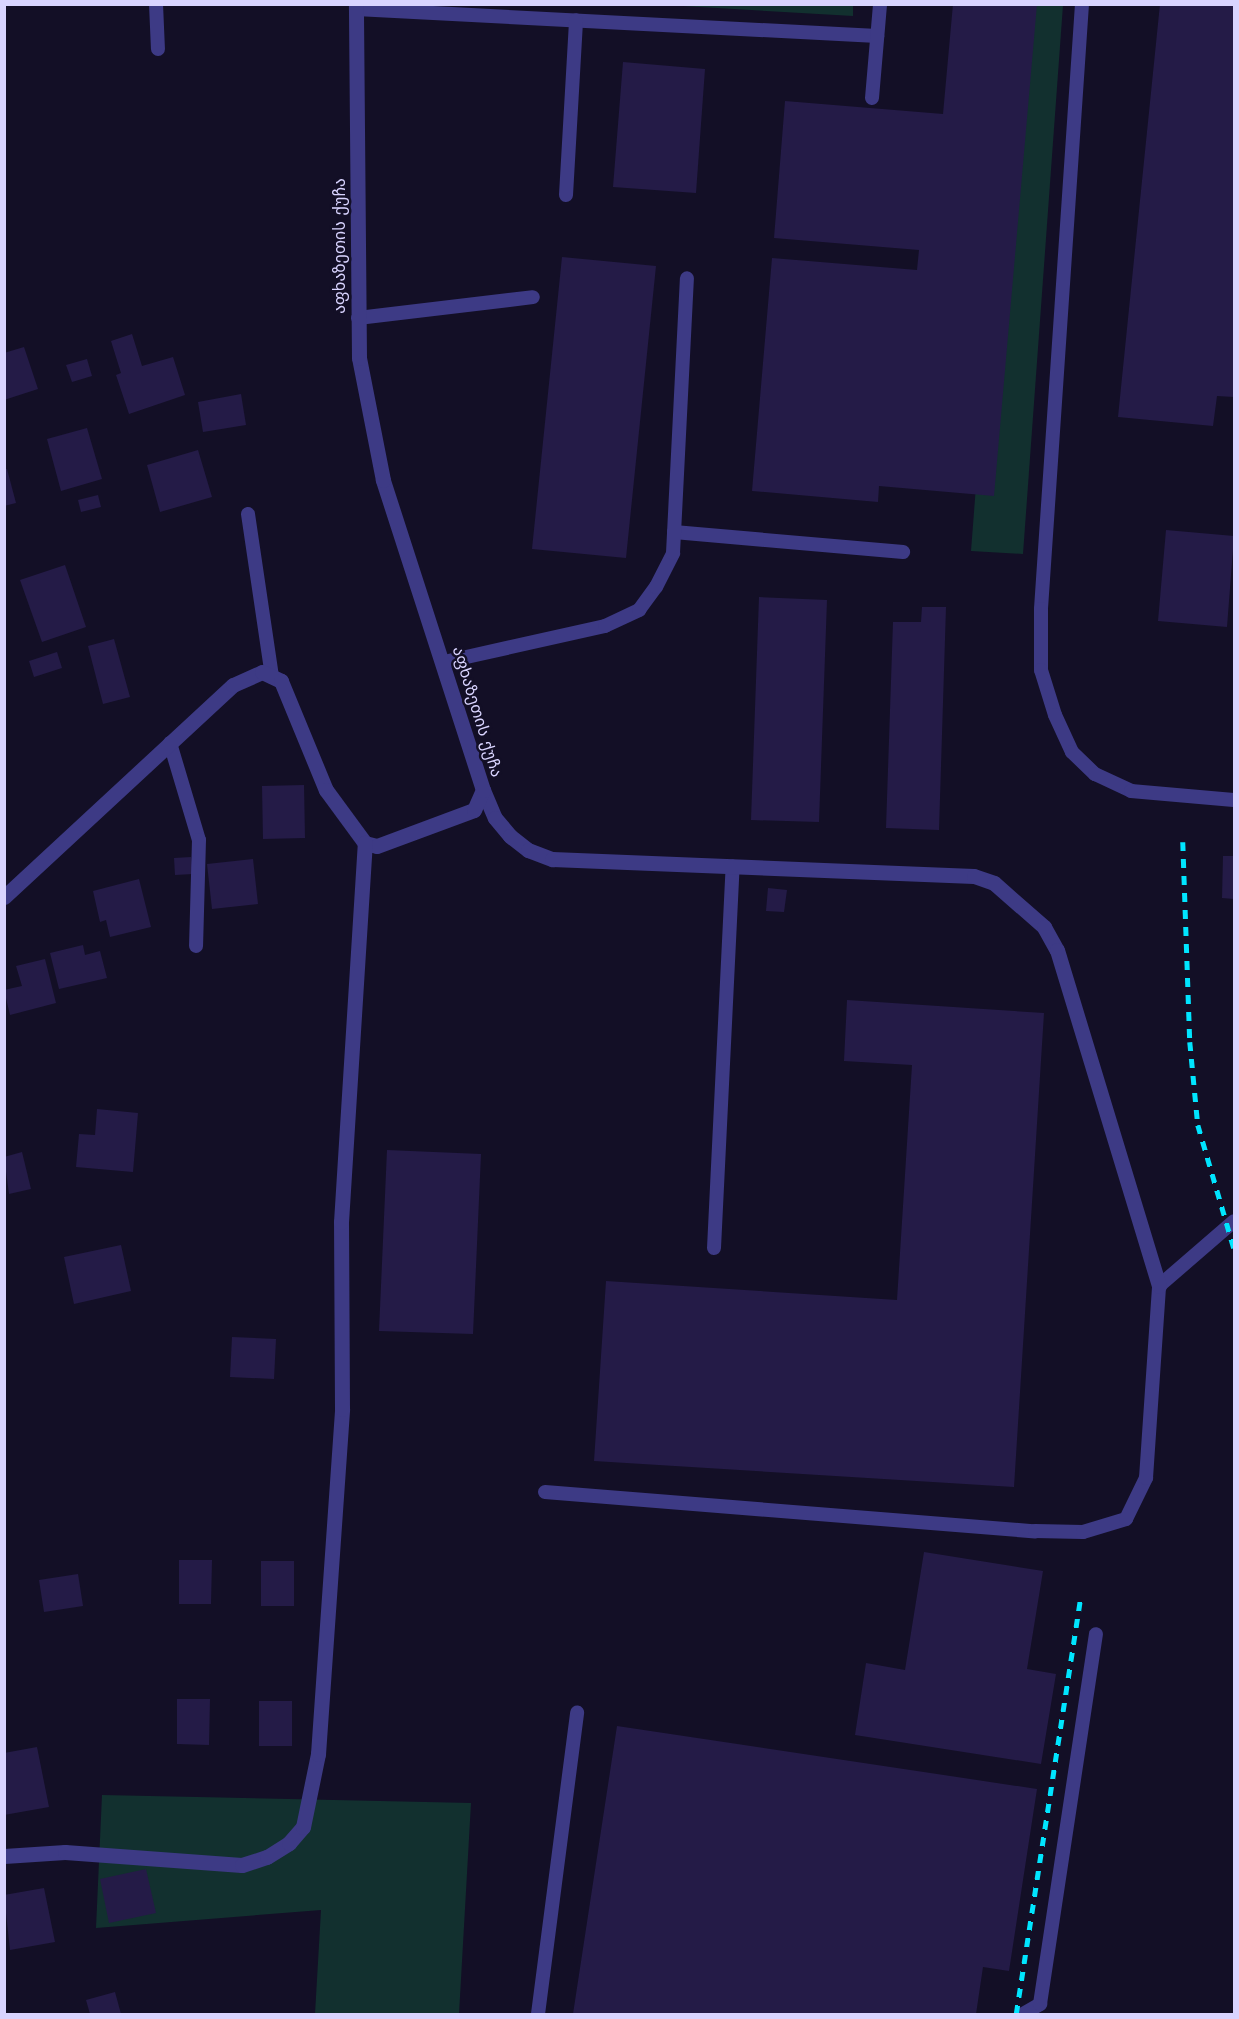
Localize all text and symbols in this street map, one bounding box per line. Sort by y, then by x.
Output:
street label: აფხაზეთის ქუჩა [330,178,350,314]
street label: აფხაზეთის ქუჩა [448,644,506,780]

